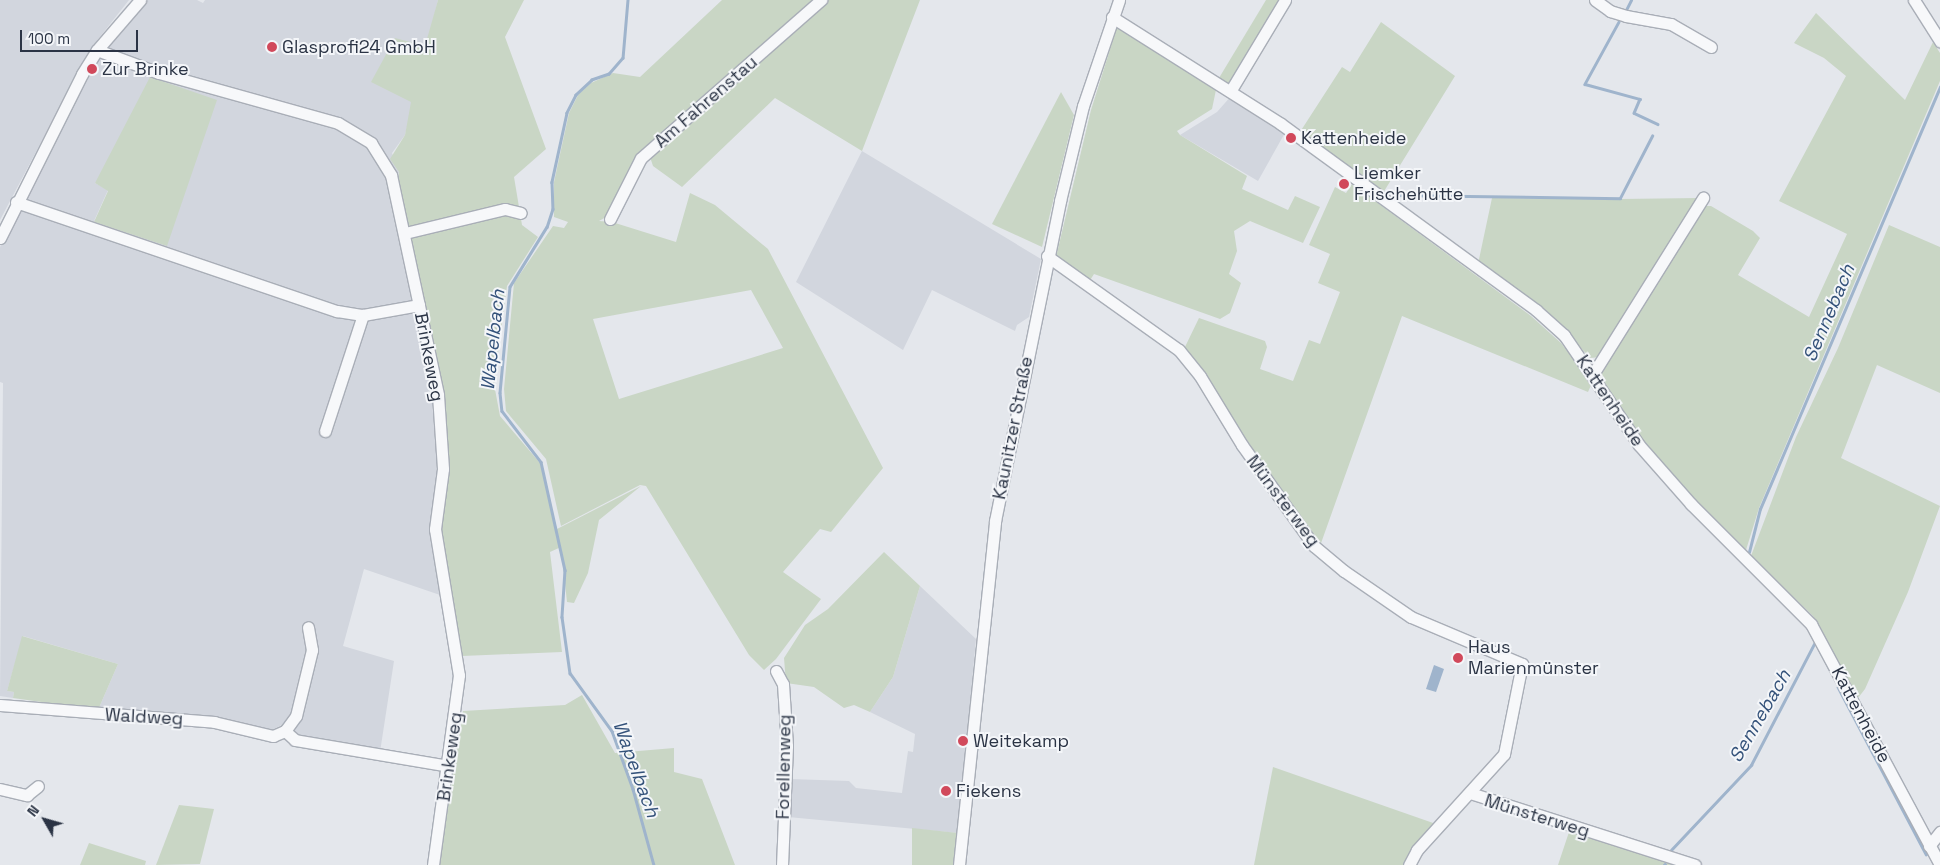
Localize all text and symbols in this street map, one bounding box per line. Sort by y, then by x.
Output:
scale bar [22,20,140,52]
text: 100 m [28,29,70,48]
place label: Glasprofi24 GmbH [282,36,436,58]
marker: Glasprofi24 GmbH [266,41,278,53]
street label: Am Fahrenstau [650,51,762,153]
place label: Zur Brinke [102,58,189,80]
marker: Zur Brinke [86,63,98,75]
place label: Kattenheide [1301,127,1406,149]
marker: Kattenheide [1285,132,1297,144]
place label: Liemker Frischehütte [1354,163,1463,205]
marker: Liemker Frischehütte [1338,178,1350,190]
water label: Sennebach [1798,261,1860,365]
water label: Wapelbach [476,288,510,392]
street label: Brinkeweg [410,311,448,403]
street label: Kattenheide [1572,351,1648,451]
street label: Kaunitzer Straße [989,355,1037,501]
street label: Münsterweg [1242,451,1324,551]
place label: Haus Marienmünster [1468,637,1599,680]
marker: Haus Marienmünster [1452,652,1464,664]
street label: Kattenheide [1827,663,1895,767]
water label: Sennebach [1724,666,1796,766]
street label: Waldweg [104,704,184,730]
street label: Brinkeweg [433,711,467,803]
street label: Forellenweg [772,714,796,820]
water label: Wapelbach [608,717,664,821]
place label: Weitekamp [973,730,1069,752]
marker: Weitekamp [957,735,969,747]
place label: Fiekens [956,780,1021,802]
marker: Fiekens [940,785,952,797]
street label: Münsterweg [1482,790,1592,842]
north arrow [20,795,70,845]
text: N [23,802,43,820]

